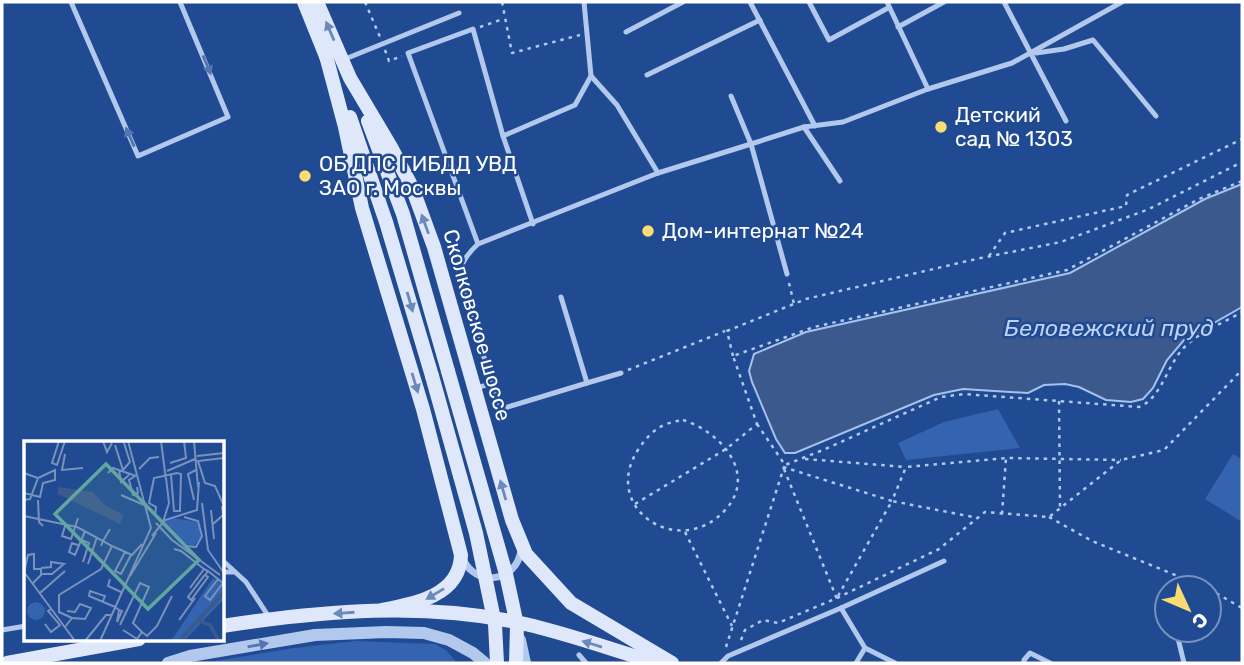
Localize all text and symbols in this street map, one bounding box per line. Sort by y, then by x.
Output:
one-way arrow [324,21,336,41]
one-way arrow [201,54,212,75]
place label: Детский сад № 1303 [955,102,1073,151]
marker: Детский сад № 1303 [933,119,949,135]
one-way arrow [124,127,136,147]
place label: ОБ ДПС ГИБДД УВД ЗАО г. Москвы [319,151,517,200]
marker: ОБ ДПС ГИБДД УВД ЗАО г. Москвы [297,168,313,184]
one-way arrow [420,214,431,235]
place label: Дом-интернат №24 [662,218,864,243]
marker: Дом-интернат №24 [640,223,656,239]
street label: Сколковское шоссе [438,226,517,424]
one-way arrow [405,292,415,313]
water label: Беловежский пруд [1004,314,1214,342]
one-way arrow [411,373,421,394]
inset map [24,441,224,640]
one-way arrow [497,478,508,500]
north arrow [1153,574,1223,644]
one-way arrow [425,587,444,600]
one-way arrow [333,607,355,618]
text: С [1187,608,1213,633]
one-way arrow [581,638,603,649]
one-way arrow [247,639,269,650]

